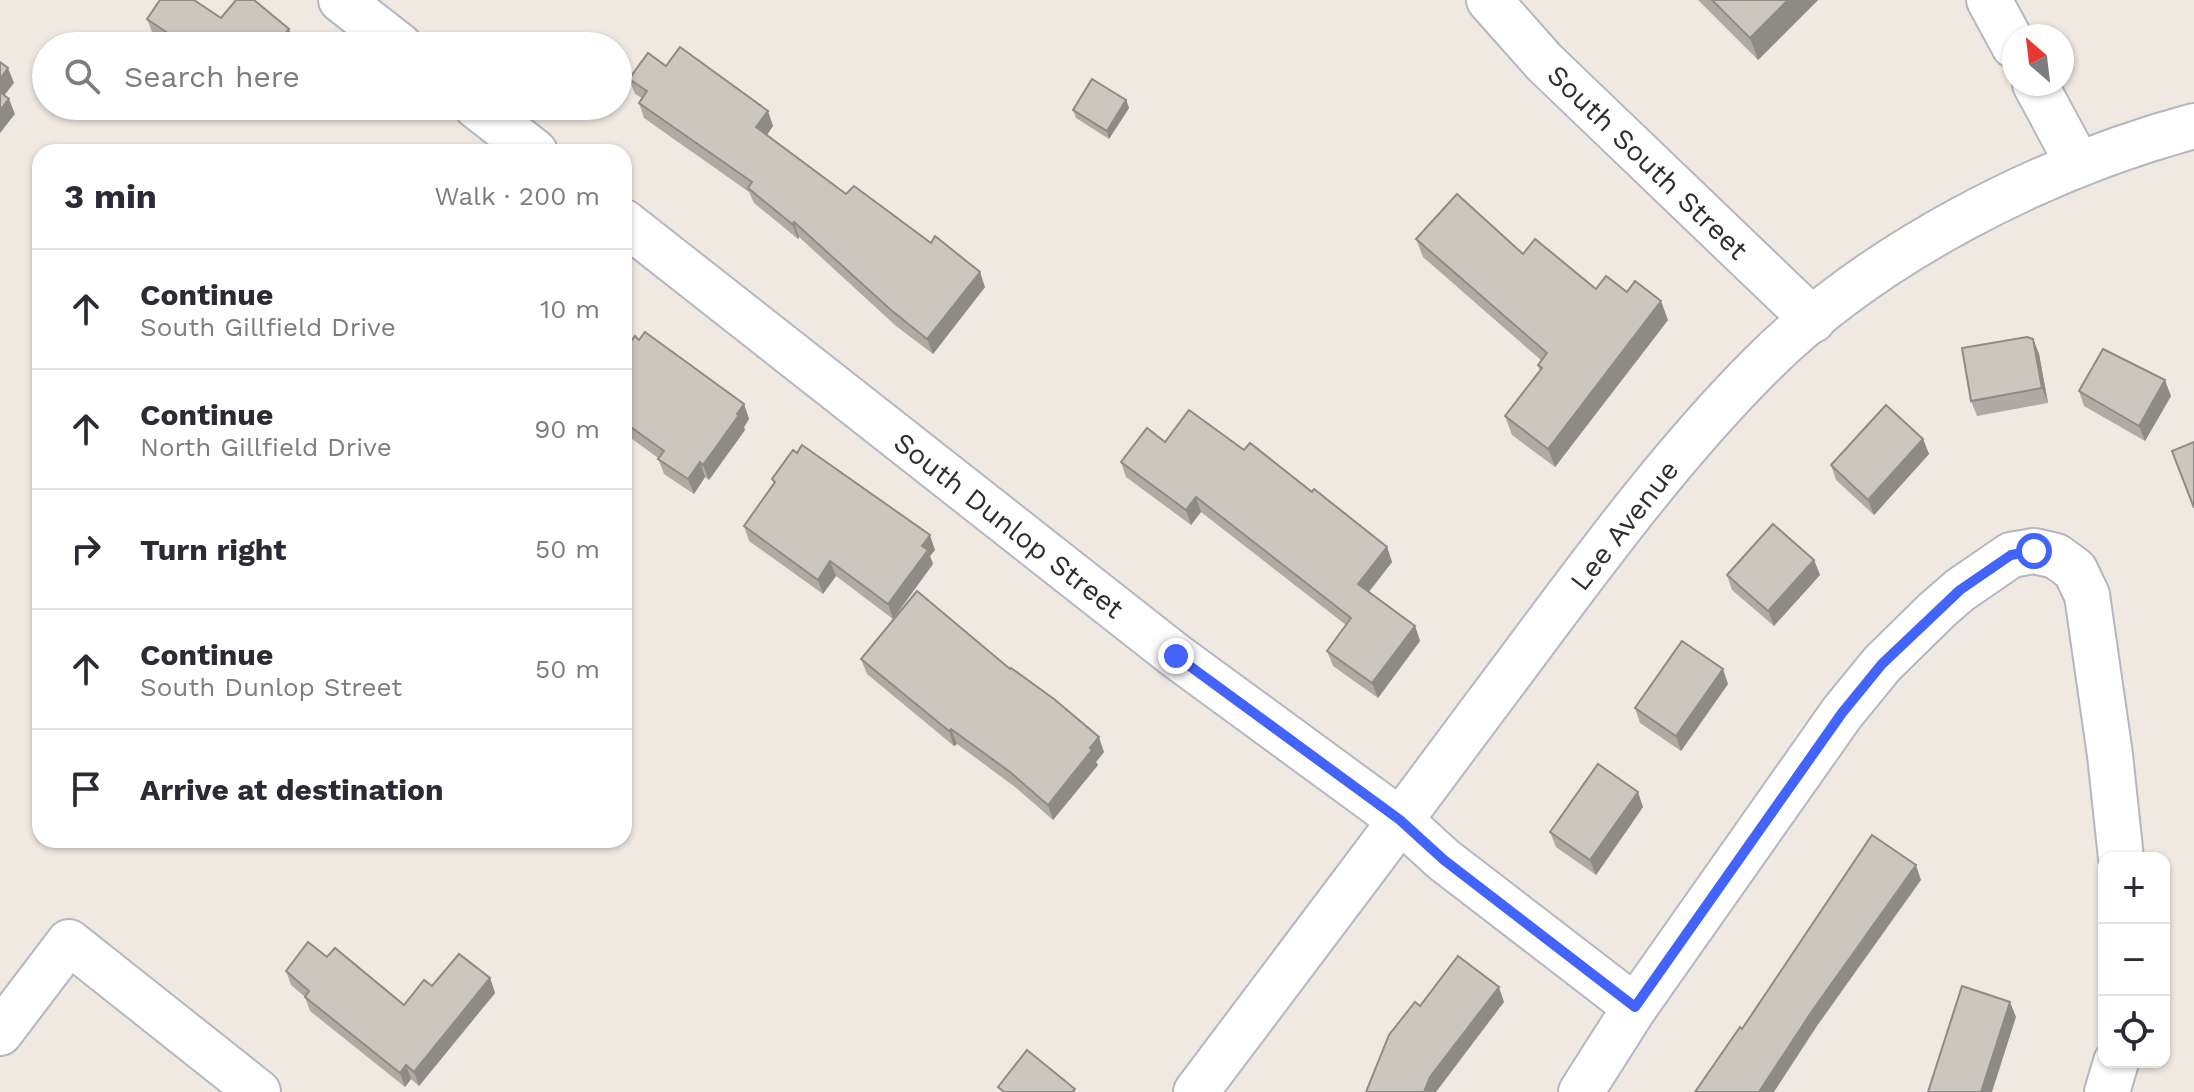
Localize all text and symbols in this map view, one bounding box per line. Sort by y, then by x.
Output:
north arrow [2002,24,2074,96]
search box [32,32,632,120]
icon: search [60,54,104,98]
street label: South South Street [1541,58,1755,267]
text: Search here [124,59,300,94]
text: 3 min [64,176,157,216]
text: Walk · 200 m [434,181,600,211]
text: Continue [140,277,273,312]
icon: ahead [64,287,108,331]
text: 10 m [540,294,600,324]
text: South Gillfield Drive [140,312,396,342]
text: Continue [140,397,273,432]
icon: ahead [64,407,108,451]
text: 90 m [534,414,600,444]
street label: South Dunlop Street [887,426,1130,625]
text: North Gillfield Drive [140,432,392,462]
street label: Lee Avenue [1563,454,1685,597]
icon: right [64,527,108,571]
text: Turn right [140,532,286,567]
route start [2016,533,2052,569]
text: 50 m [535,534,600,564]
text: Continue [140,637,273,672]
route end [1158,638,1194,674]
icon: ahead [64,647,108,691]
text: 50 m [535,654,600,684]
text: South Dunlop Street [140,672,402,702]
icon: arrive [64,767,108,811]
text: Arrive at destination [140,772,444,807]
map controls [2098,852,2170,1068]
button: + [2098,852,2170,924]
button: − [2098,924,2170,996]
button: locate [2098,996,2170,1068]

